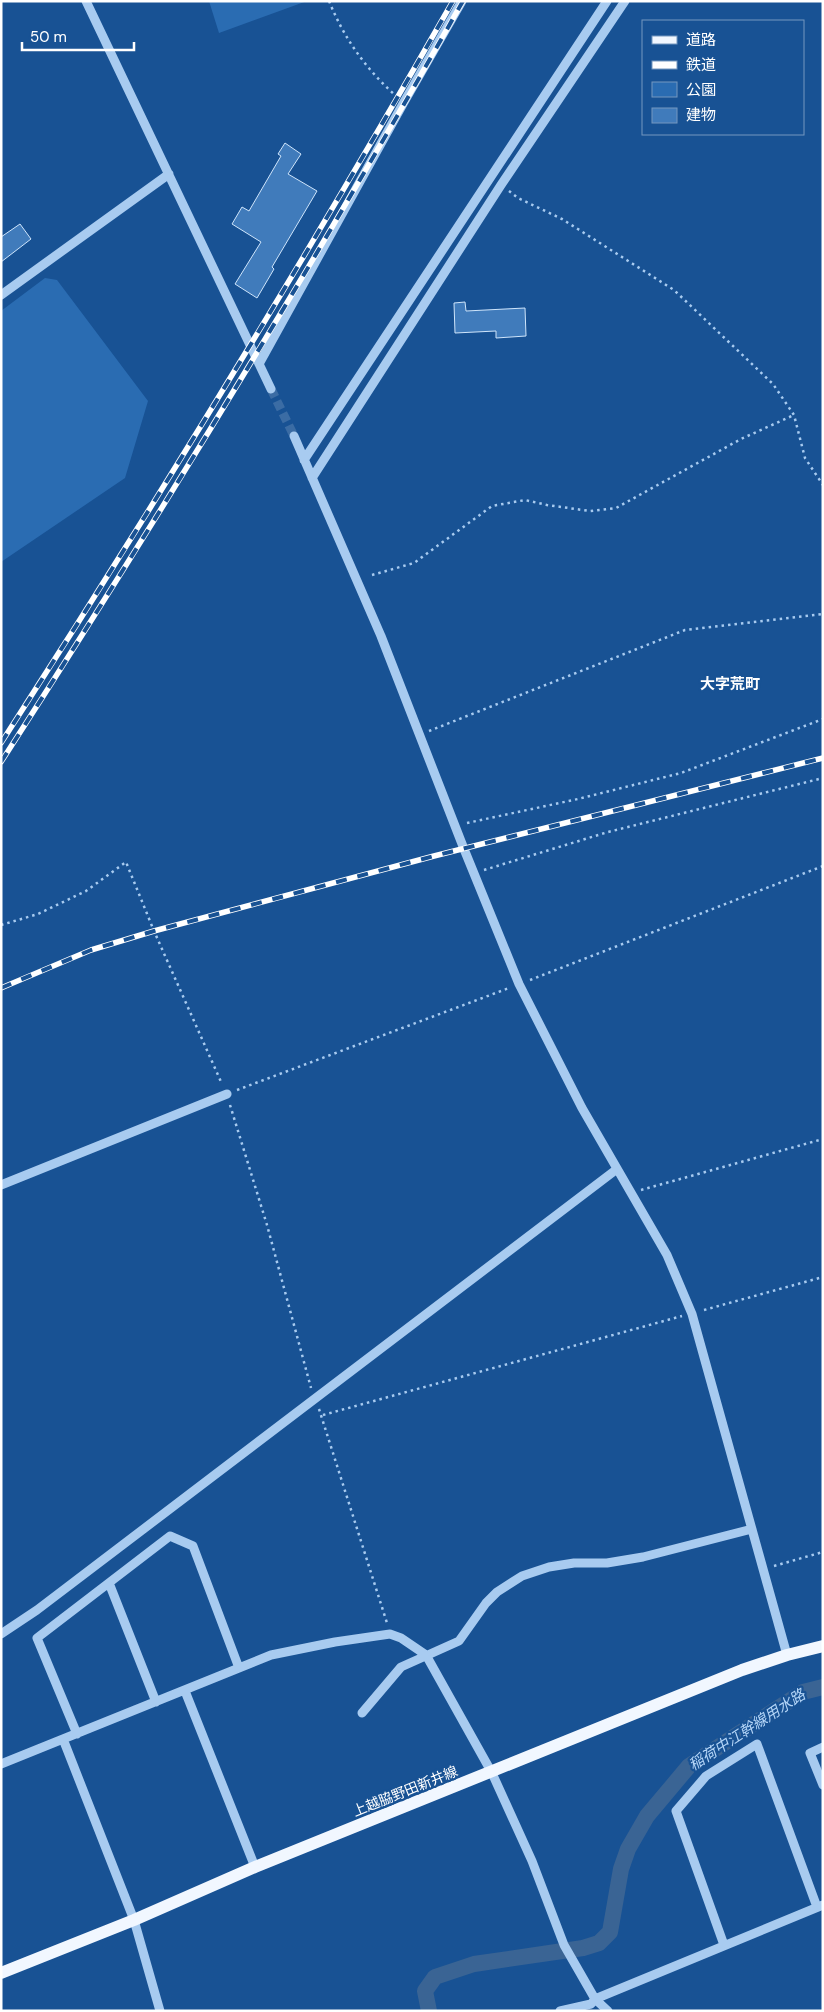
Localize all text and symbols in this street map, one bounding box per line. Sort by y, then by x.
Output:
scale bar [22,20,135,52]
legend [642,20,804,135]
text: 50 m [30,27,67,47]
text: 道路 [686,30,716,50]
text: 鉄道 [686,55,716,75]
text: 公園 [686,80,716,100]
text: 建物 [686,105,716,125]
district label: 大字荒町 [700,674,760,694]
water label: 稲荷中江幹線用水路 [685,1684,811,1775]
street label: 上越脇野田新井線 [350,1762,460,1820]

